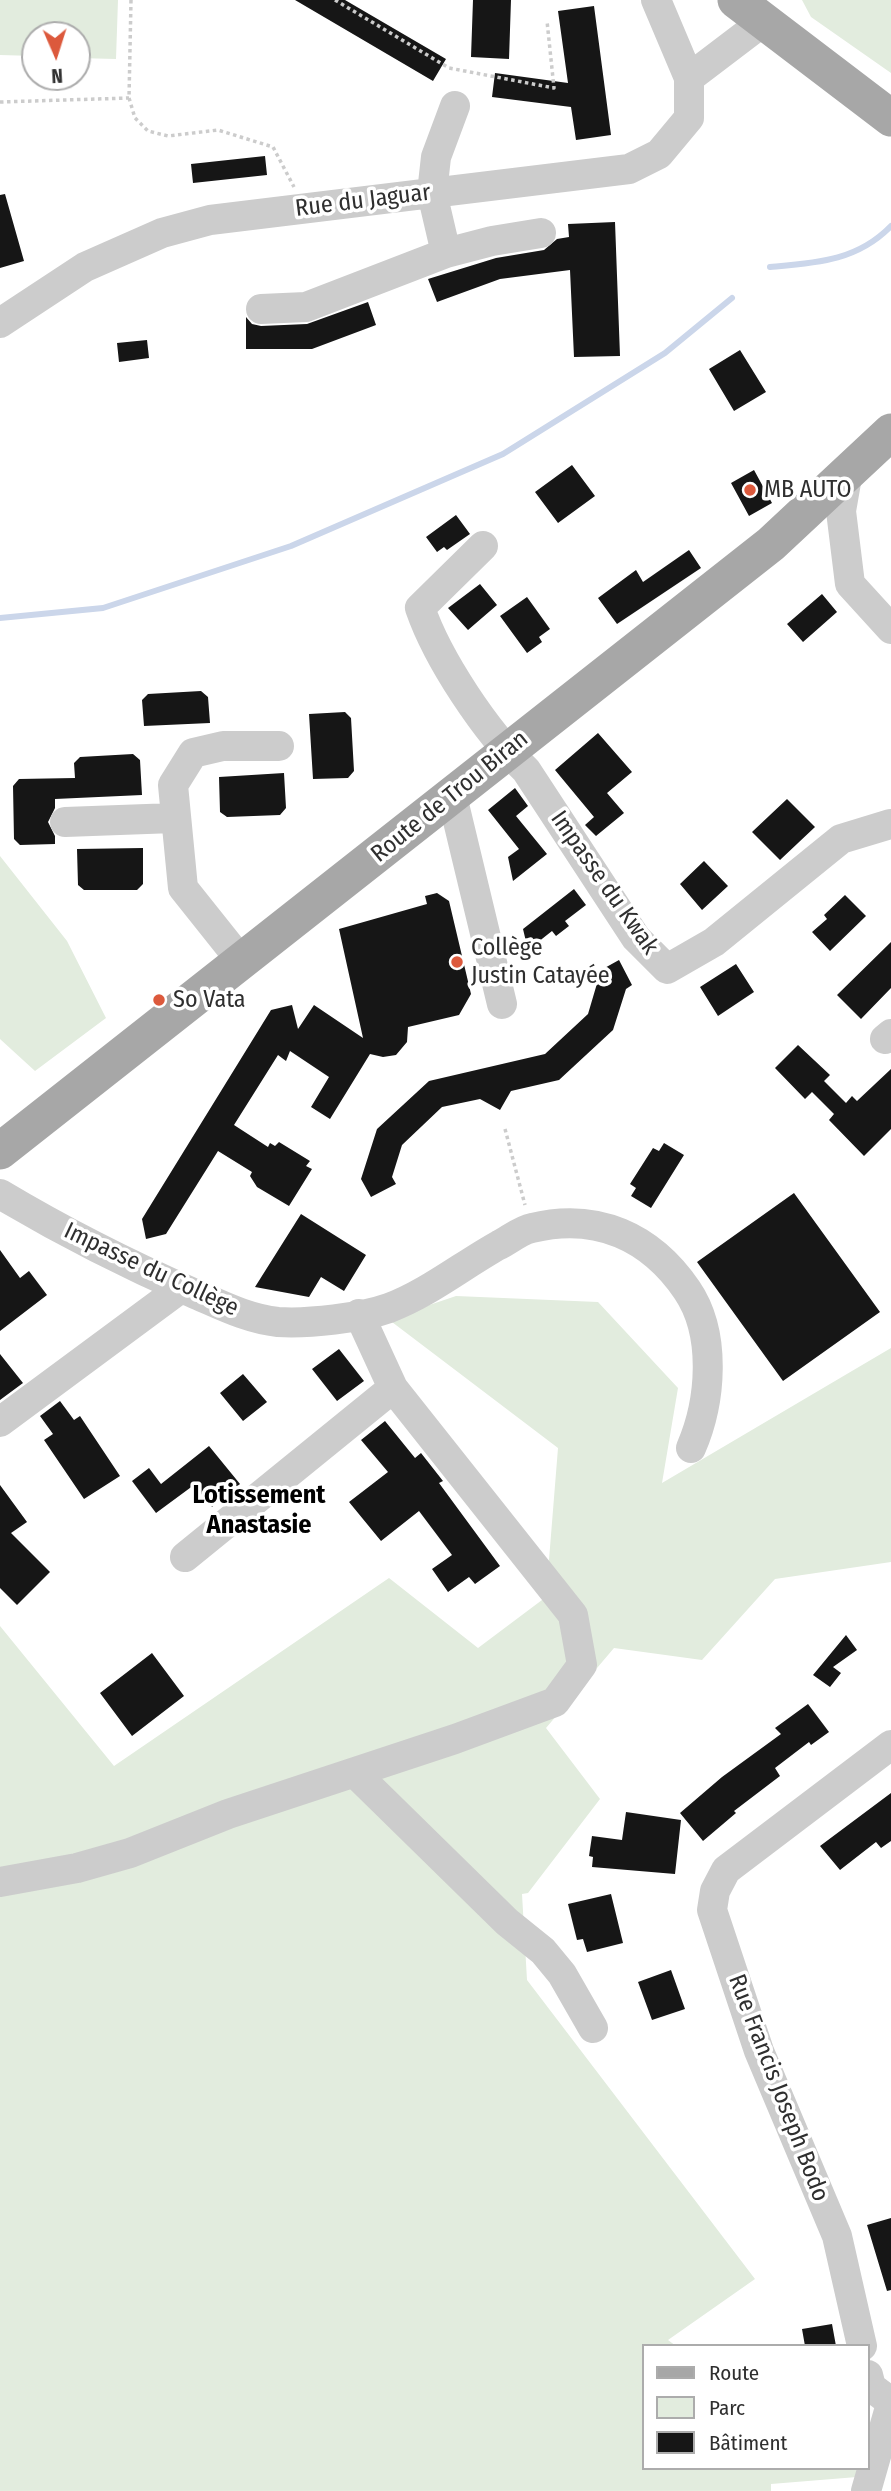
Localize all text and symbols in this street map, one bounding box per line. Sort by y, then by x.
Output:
north arrow [21,21,91,91]
text: N [51,64,63,87]
street label: Rue du Jaguar [294,178,432,224]
place label: MB AUTO [764,476,852,504]
marker: MB AUTO [742,482,758,498]
street label: Route de Trou Biran [366,725,534,869]
street label: Impasse du Kwak [544,806,664,960]
place label: Collège Justin Catayée [471,934,610,990]
marker: Collège Justin Catayée [449,954,465,970]
place label: So Vata [173,986,246,1014]
marker: So Vata [151,992,167,1008]
street label: Impasse du Collège [59,1217,243,1323]
district label: Lotissement Anastasie [193,1480,325,1542]
street label: Rue Francis Joseph Bodo [721,1971,835,2205]
legend [642,2344,870,2470]
text: Route [709,2360,759,2386]
text: Parc [709,2395,745,2421]
text: Bâtiment [709,2430,787,2456]

